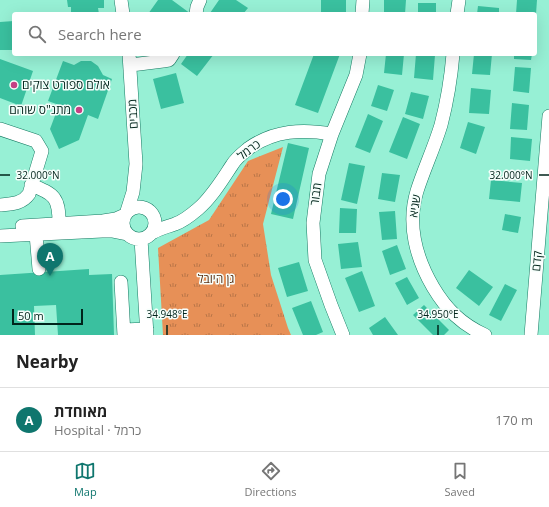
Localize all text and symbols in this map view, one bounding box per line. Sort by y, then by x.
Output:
search box [12,12,537,56]
icon: search [26,23,48,45]
text: Search here [58,24,142,44]
place label: אולם ספורט צוקים [22,76,110,93]
marker: אולם ספורט צוקים [9,80,19,90]
street label: מכבים [123,99,142,129]
place label: מתנ"ס שוהם [9,101,71,118]
marker: מתנ"ס שוהם [74,105,84,115]
street label: כרמל [234,135,264,164]
text: 32.000°N [16,168,60,182]
text: 32.000°N [489,168,533,182]
street label: תבור [305,181,326,206]
your location [273,189,293,209]
street label: שגיא [404,193,425,219]
pin: A [37,243,63,276]
street label: קדם [527,250,546,272]
park label: גן היובל [198,270,234,287]
scale bar [12,307,83,326]
text: 34.948°E [146,307,188,321]
text: 34.950°E [417,307,459,321]
text: 50 m [18,308,44,323]
text: Nearby [16,350,78,373]
text: מאוחדת [54,401,107,421]
text: A [25,411,33,429]
text: 170 m [495,411,533,429]
text: Hospital · כרמל [54,421,141,439]
tab: Map [74,460,97,499]
tab: Directions [245,460,297,499]
tab: Saved [444,460,475,499]

